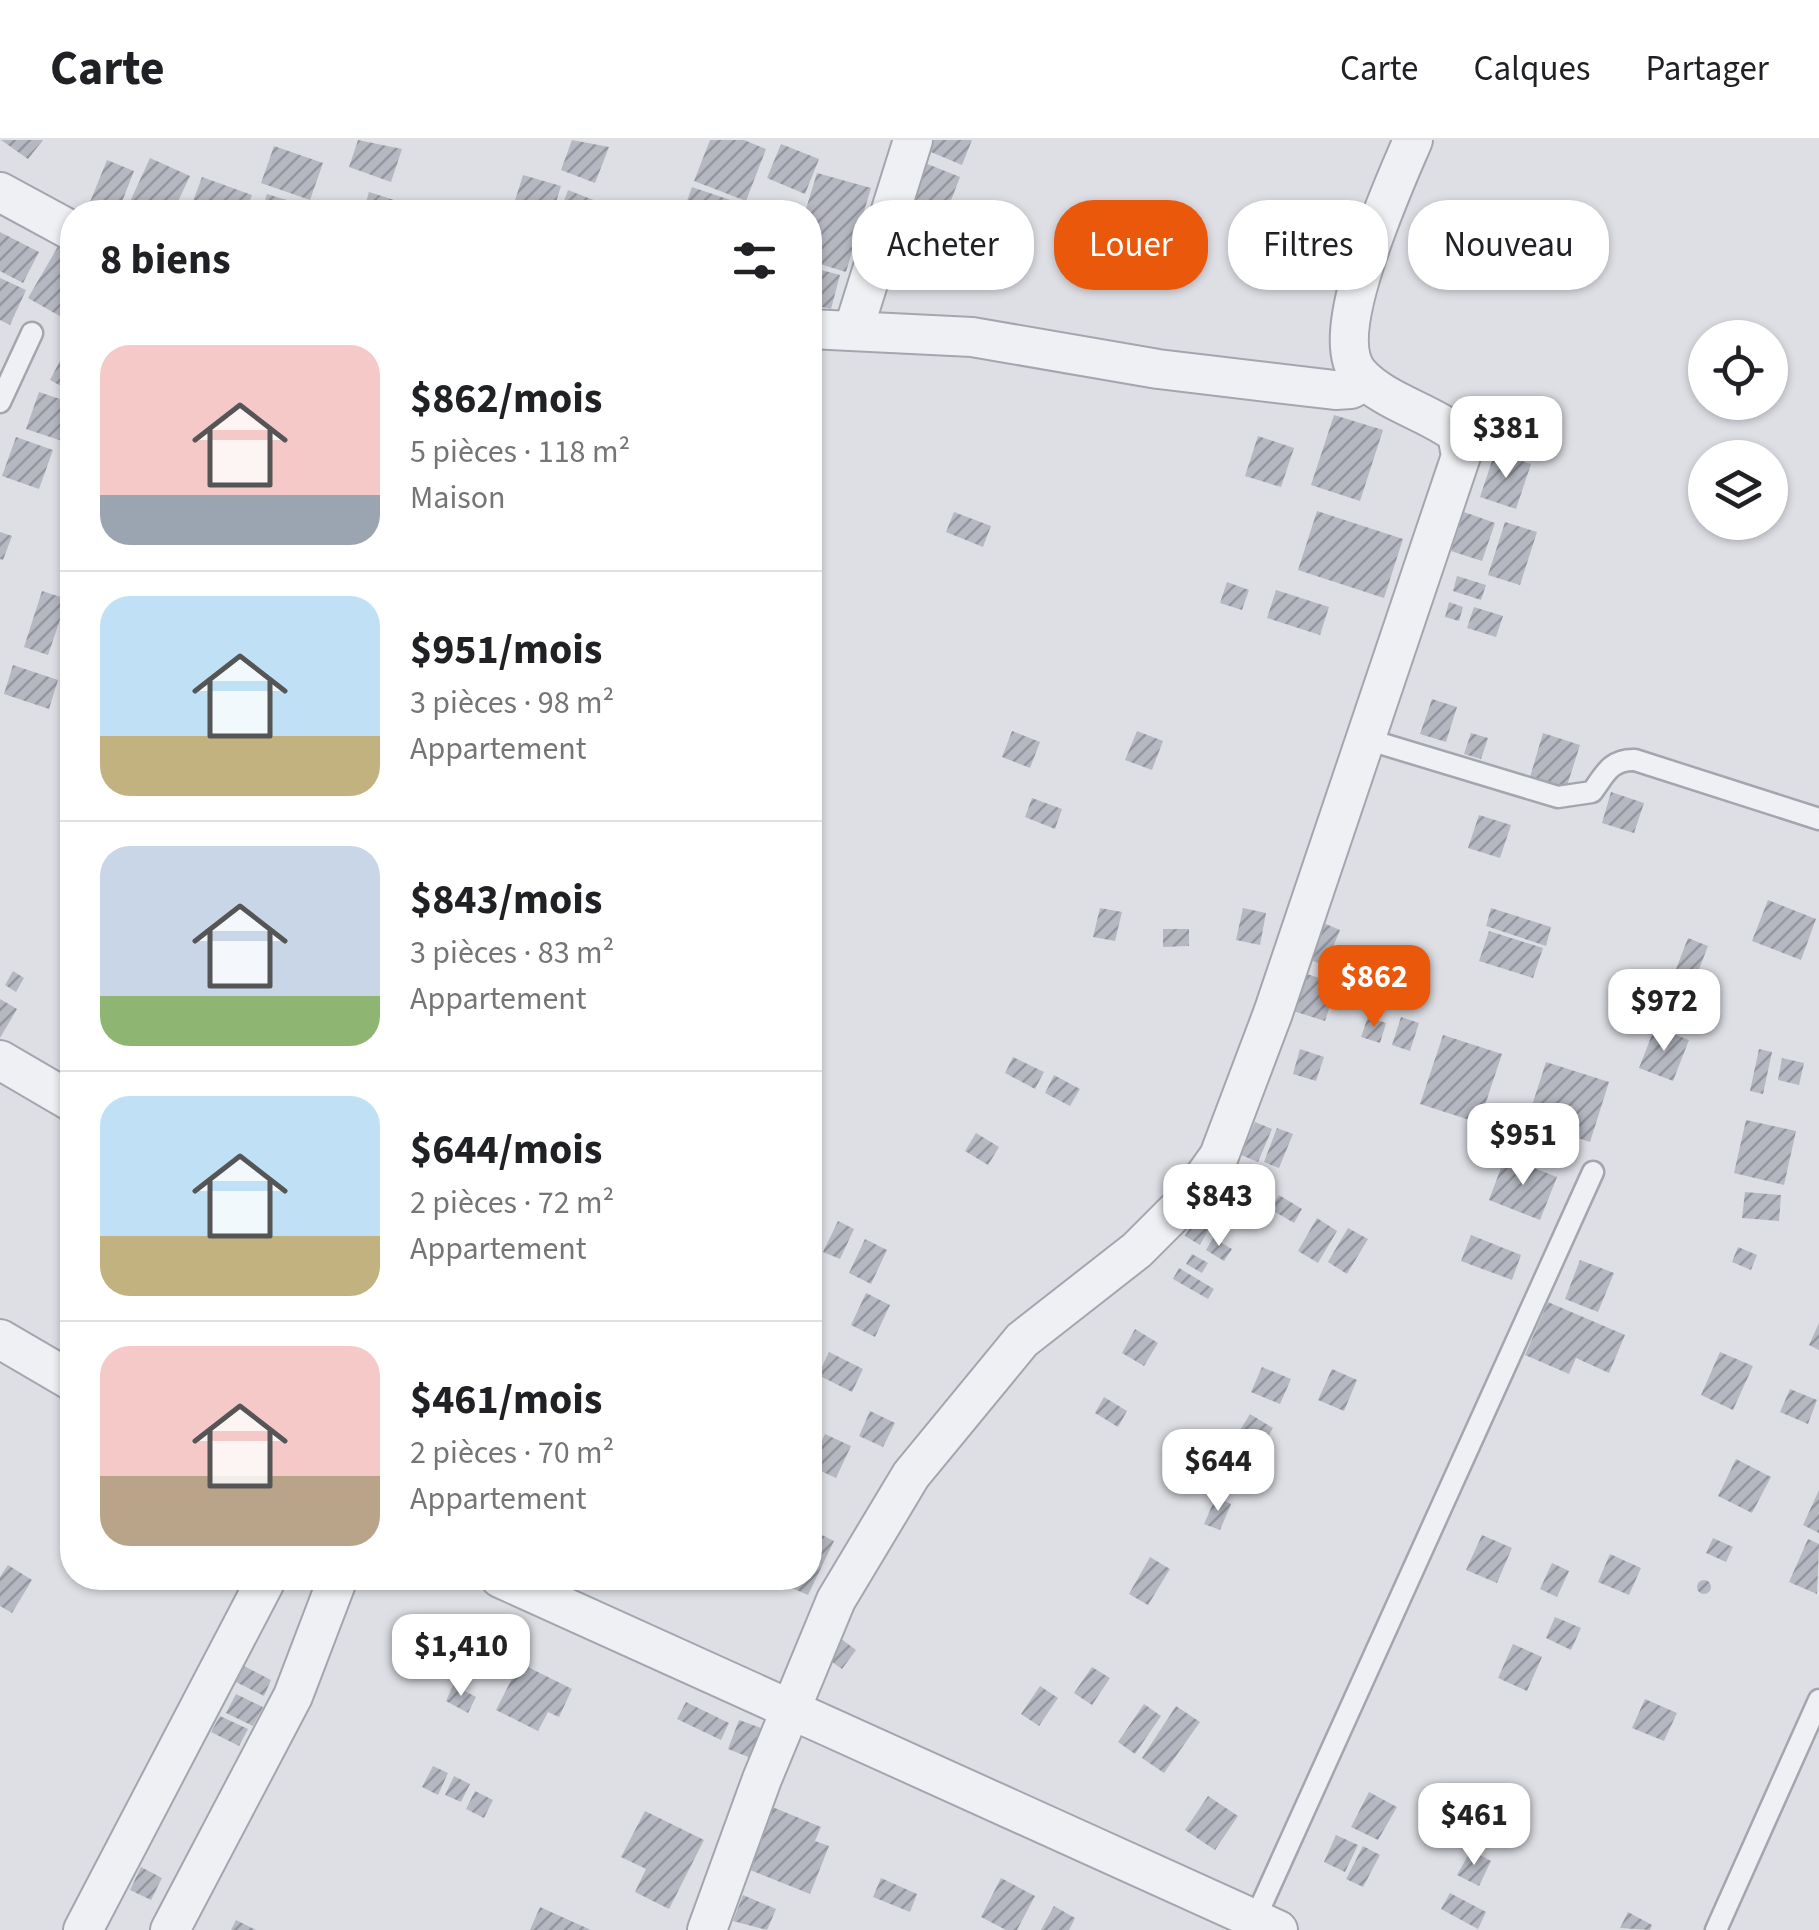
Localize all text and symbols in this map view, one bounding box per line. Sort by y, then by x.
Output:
text: Carte [50,35,165,103]
text: Carte [1340,44,1418,94]
text: Calques [1473,44,1591,94]
text: Partager [1646,44,1769,94]
chip: Acheter [852,200,1034,290]
chip: Louer [1054,200,1208,290]
chip: Filtres [1228,200,1388,290]
chip: Nouveau [1408,200,1609,290]
text: 8 biens [100,230,231,290]
icon: filters [727,233,782,288]
map controls [1688,320,1788,540]
button: locate [1688,320,1788,420]
text: $862/mois [410,369,602,429]
icon: home [180,385,300,505]
pin: $381 [1447,396,1565,481]
text: $381 [1472,405,1540,451]
text: 5 pièces · 118 m² [410,429,630,475]
button: layers [1688,440,1788,540]
text: Maison [410,475,506,521]
text: $951/mois [410,620,602,680]
icon: home [180,636,300,756]
text: 3 pièces · 98 m² [410,680,614,726]
text: Appartement [410,726,587,772]
text: $843/mois [410,870,602,930]
icon: home [180,886,300,1006]
text: 3 pièces · 83 m² [410,930,614,976]
pin: $862 [1315,945,1433,1030]
text: $862 [1340,954,1408,1000]
pin: $972 [1605,969,1723,1054]
text: Appartement [410,976,587,1022]
text: $972 [1630,978,1698,1024]
pin: $951 [1464,1103,1582,1188]
text: $951 [1489,1112,1557,1158]
text: $644/mois [410,1120,602,1180]
icon: home [180,1136,300,1256]
pin: $843 [1160,1164,1278,1249]
text: $843 [1185,1173,1253,1219]
text: 2 pièces · 72 m² [410,1180,614,1226]
text: Appartement [410,1226,587,1272]
text: $461/mois [410,1370,602,1430]
icon: home [180,1386,300,1506]
pin: $644 [1159,1429,1277,1514]
text: 2 pièces · 70 m² [410,1430,614,1476]
text: $644 [1184,1438,1252,1484]
text: Appartement [410,1476,587,1522]
pin: $1,410 [380,1614,542,1699]
text: $1,410 [414,1623,508,1669]
pin: $461 [1415,1783,1533,1868]
text: $461 [1440,1792,1508,1838]

